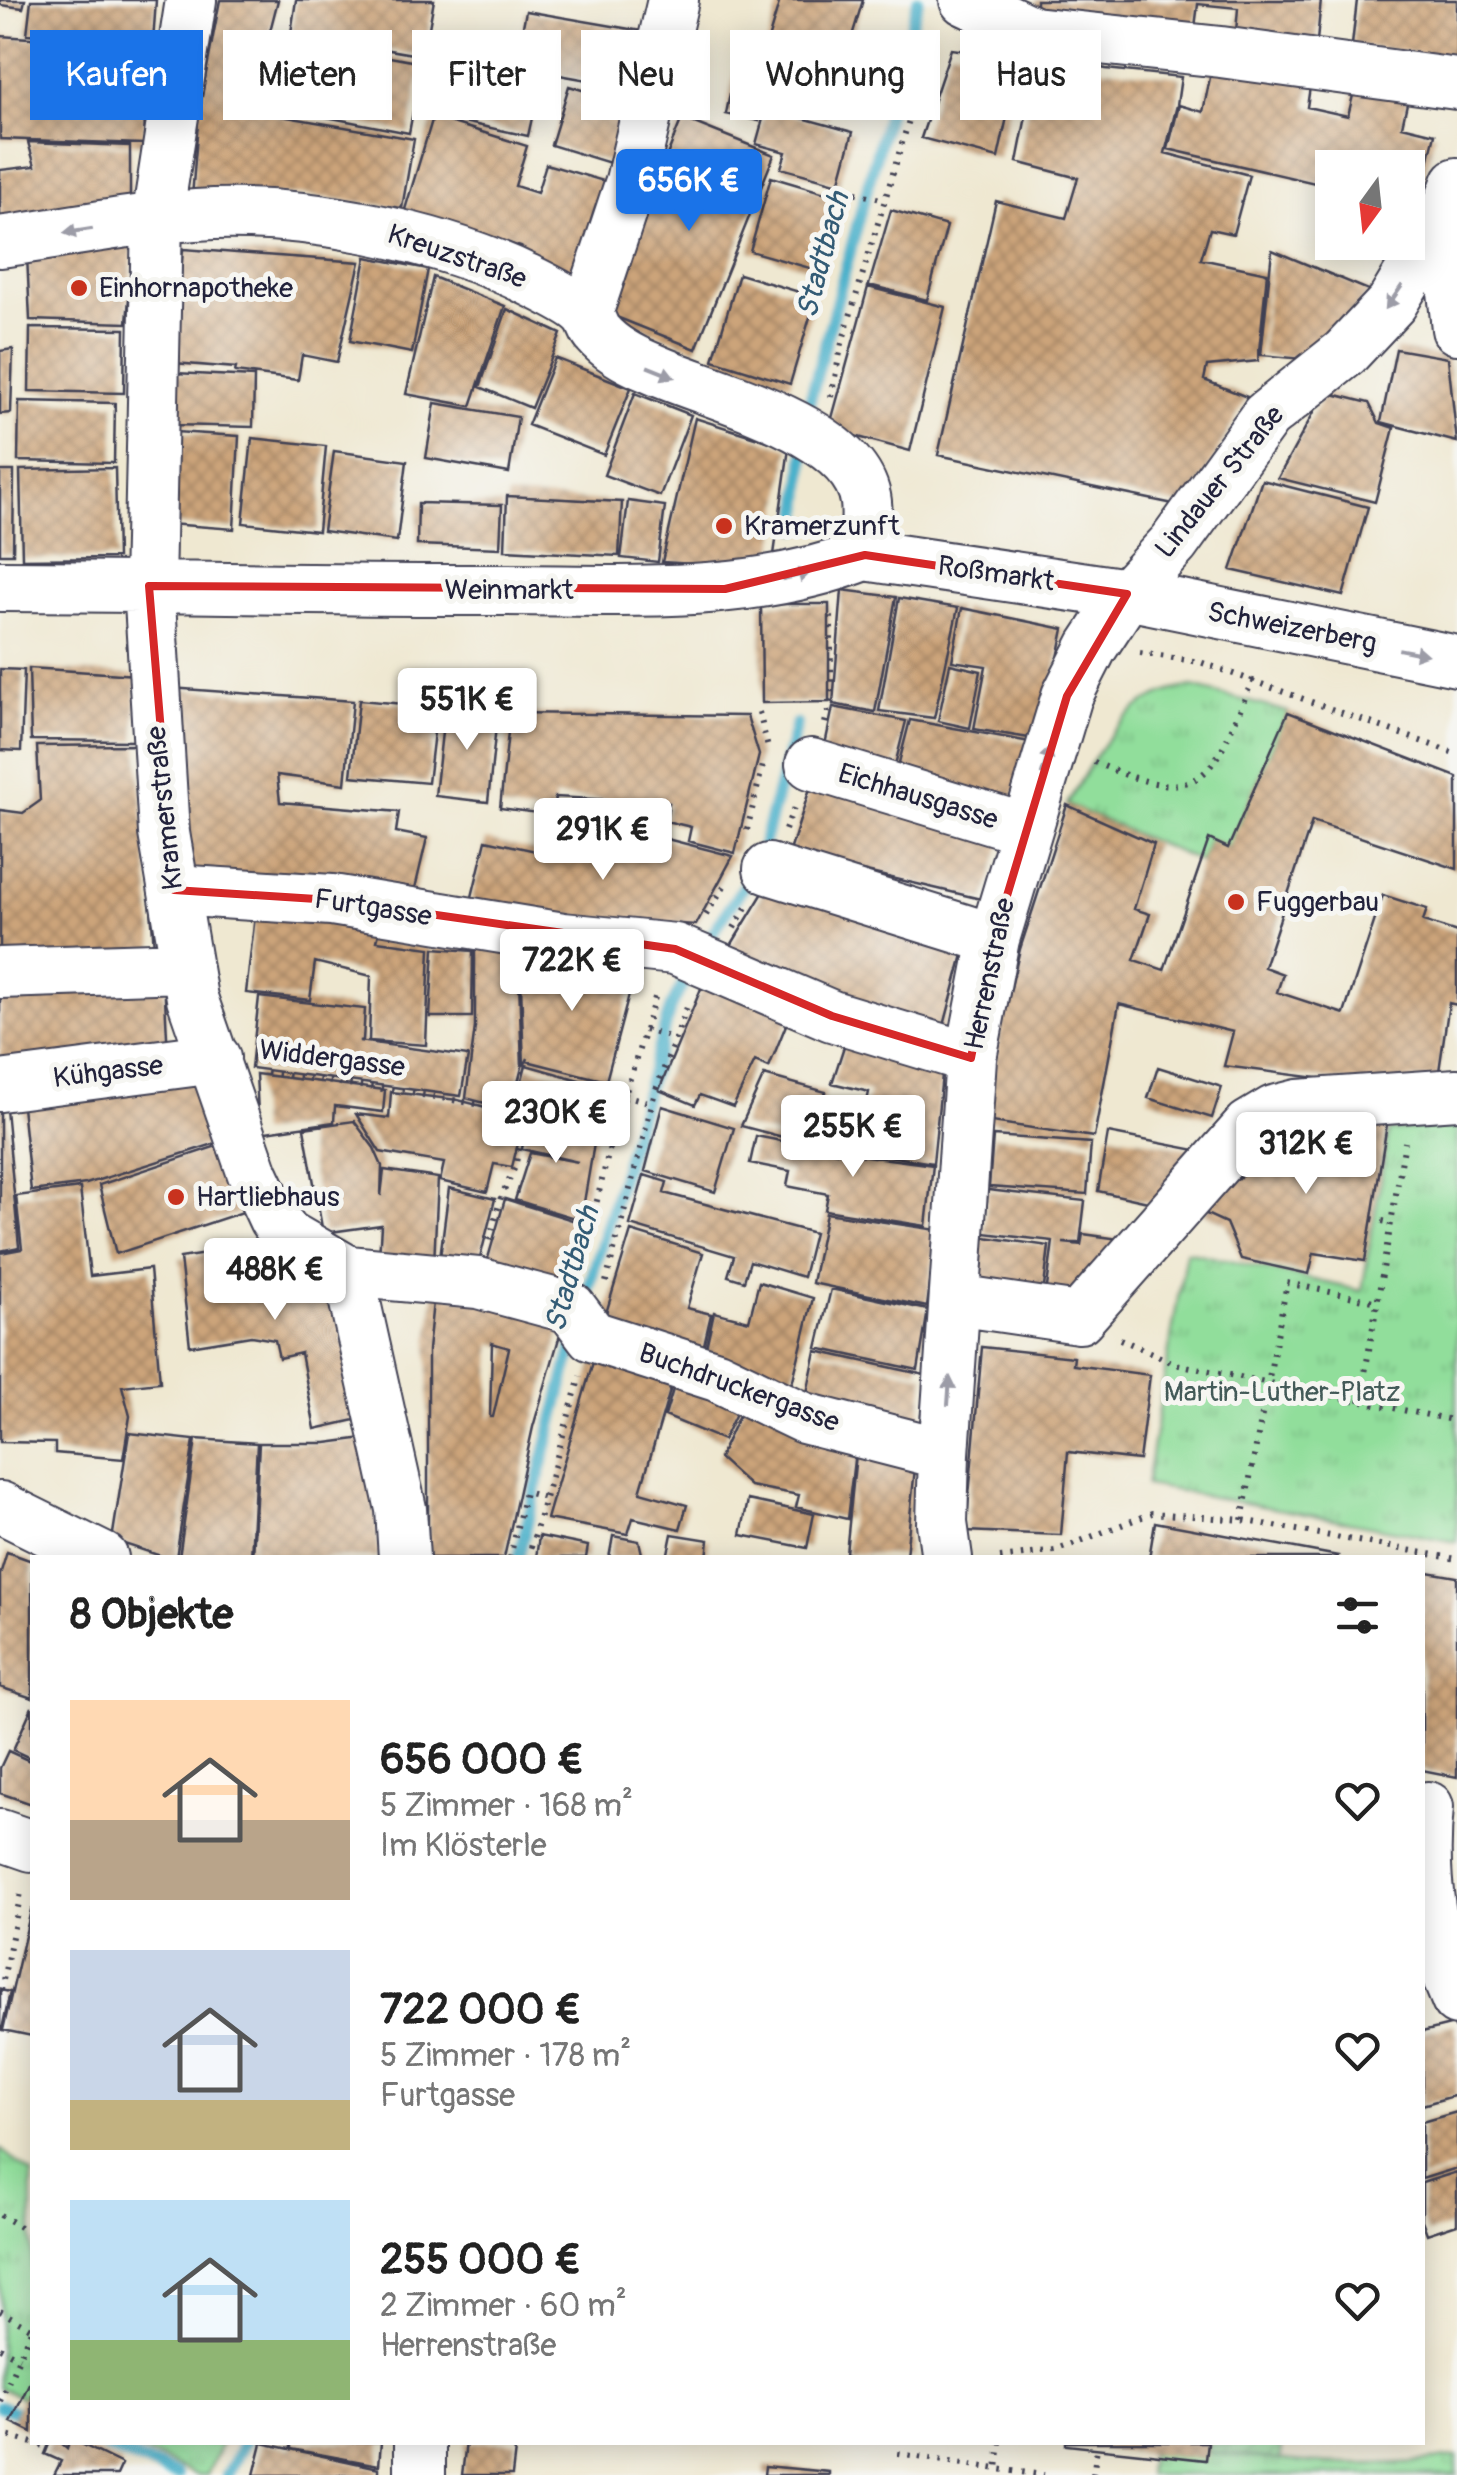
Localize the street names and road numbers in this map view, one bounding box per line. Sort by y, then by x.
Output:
street label: Kreuzstraße [383,217,531,297]
street label: Lindauer Straße [1148,398,1292,565]
street label: Roßmarkt [935,549,1057,600]
street label: Weinmarkt [444,573,574,608]
street label: Schweizerberg [1205,594,1379,662]
street label: Kramerstraße [139,724,191,892]
street label: Eichhausgasse [834,756,1002,838]
street label: Furtgasse [312,881,434,935]
street label: Herrenstraße [957,895,1023,1053]
street label: Widdergasse [257,1033,407,1085]
street label: Kühgasse [51,1048,165,1096]
street label: Buchdruckergasse [634,1336,844,1441]

